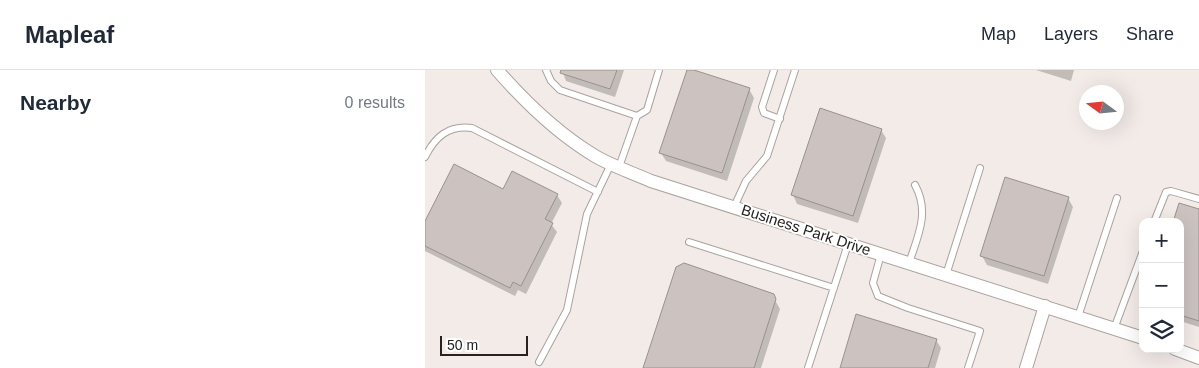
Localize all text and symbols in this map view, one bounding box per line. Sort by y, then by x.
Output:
text: Mapleaf [25,21,114,48]
text: Map [981,24,1016,44]
text: Layers [1044,24,1098,44]
text: Share [1126,24,1174,44]
north arrow [1079,85,1124,130]
text: Nearby [20,91,91,114]
text: 0 results [345,94,405,111]
street label: Business Park Drive [739,201,873,258]
map controls [1139,218,1184,353]
button: + [1139,218,1184,263]
button: − [1139,263,1184,308]
button: layers [1139,308,1184,353]
scale bar [440,333,527,356]
text: 50 m [447,337,478,353]

